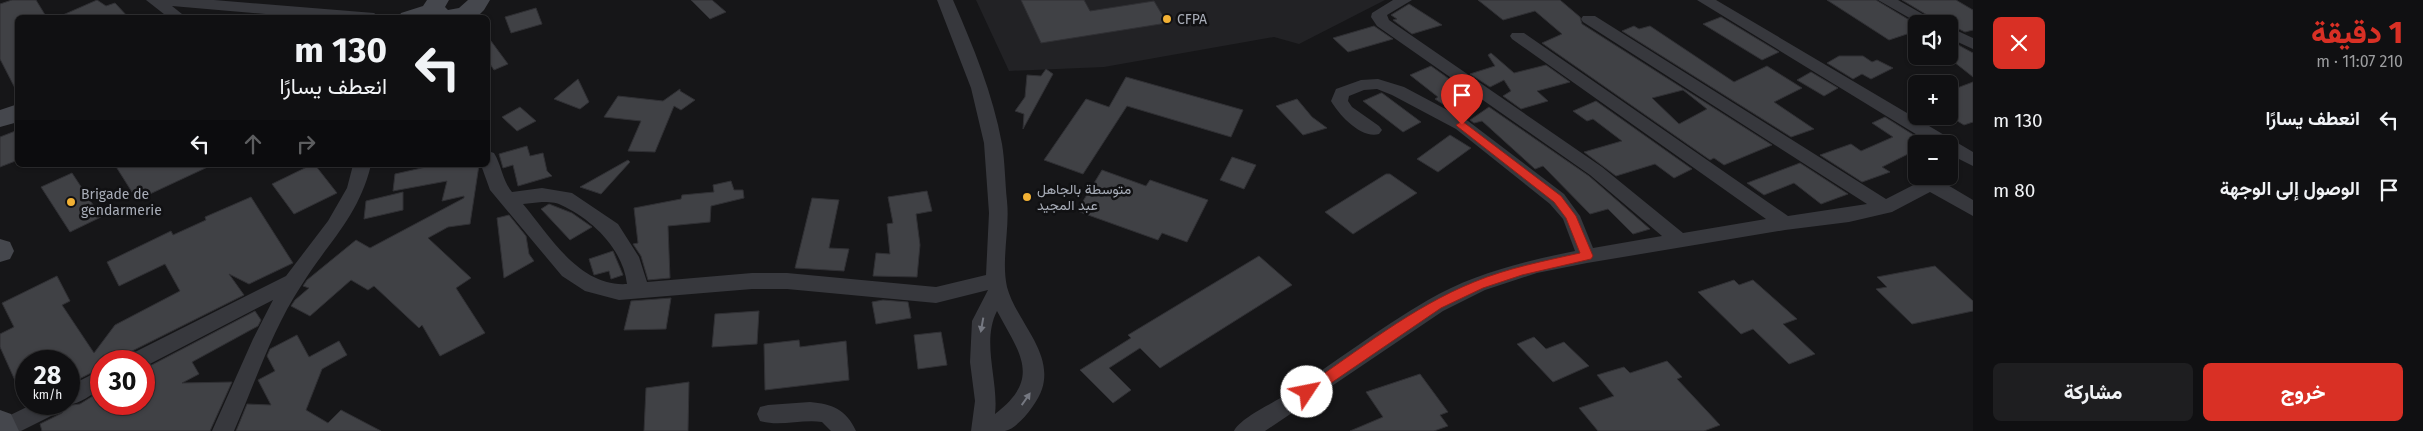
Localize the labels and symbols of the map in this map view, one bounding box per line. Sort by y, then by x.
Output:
place label: CFPA [1177,11,1207,28]
marker: CFPA [1161,13,1173,25]
pin [1441,74,1483,125]
place label: متوسطة بالجاهل عبد المجيد [1037,181,1131,214]
place label: Brigade de gendarmerie [81,186,162,219]
marker: متوسطة بالجاهل عبد المجيد [1021,191,1033,203]
marker: Brigade de gendarmerie [65,196,77,208]
one-way arrow [978,317,986,333]
speed limit sign: 30 [90,350,155,415]
position arrow [1280,365,1332,417]
one-way arrow [1021,392,1031,406]

